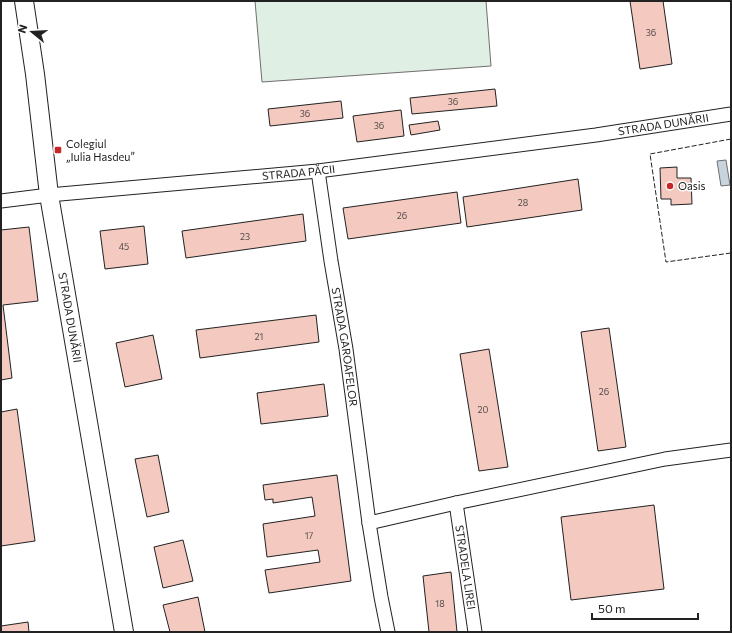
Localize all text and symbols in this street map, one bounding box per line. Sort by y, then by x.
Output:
north arrow [12,12,52,52]
text: N [15,23,29,35]
house number: 36 [646,27,656,38]
house number: 36 [448,96,458,107]
house number: 36 [300,108,310,119]
street label: STRADA DUNĂRII [617,111,710,137]
house number: 36 [374,120,384,131]
place label: Colegiul „Iulia Hasdeu” [66,137,135,163]
marker: Colegiul „Iulia Hasdeu” [53,145,63,155]
street label: STRADA PĂCII [262,162,336,182]
place label: Oasis [678,179,706,192]
marker: Oasis [665,181,675,191]
house number: 28 [518,197,528,208]
house number: 26 [397,210,407,221]
house number: 23 [240,231,250,242]
house number: 45 [119,241,129,252]
street label: STRADA DUNĂRII [56,271,85,364]
street label: STRADA GAROAFELOR [330,286,361,408]
house number: 21 [255,331,263,342]
house number: 26 [599,386,609,397]
house number: 20 [478,404,489,415]
street label: STRADELA LIREI [453,524,479,610]
house number: 17 [305,530,314,541]
scale bar [592,595,698,621]
house number: 18 [435,598,445,609]
text: 50 m [598,601,626,615]

